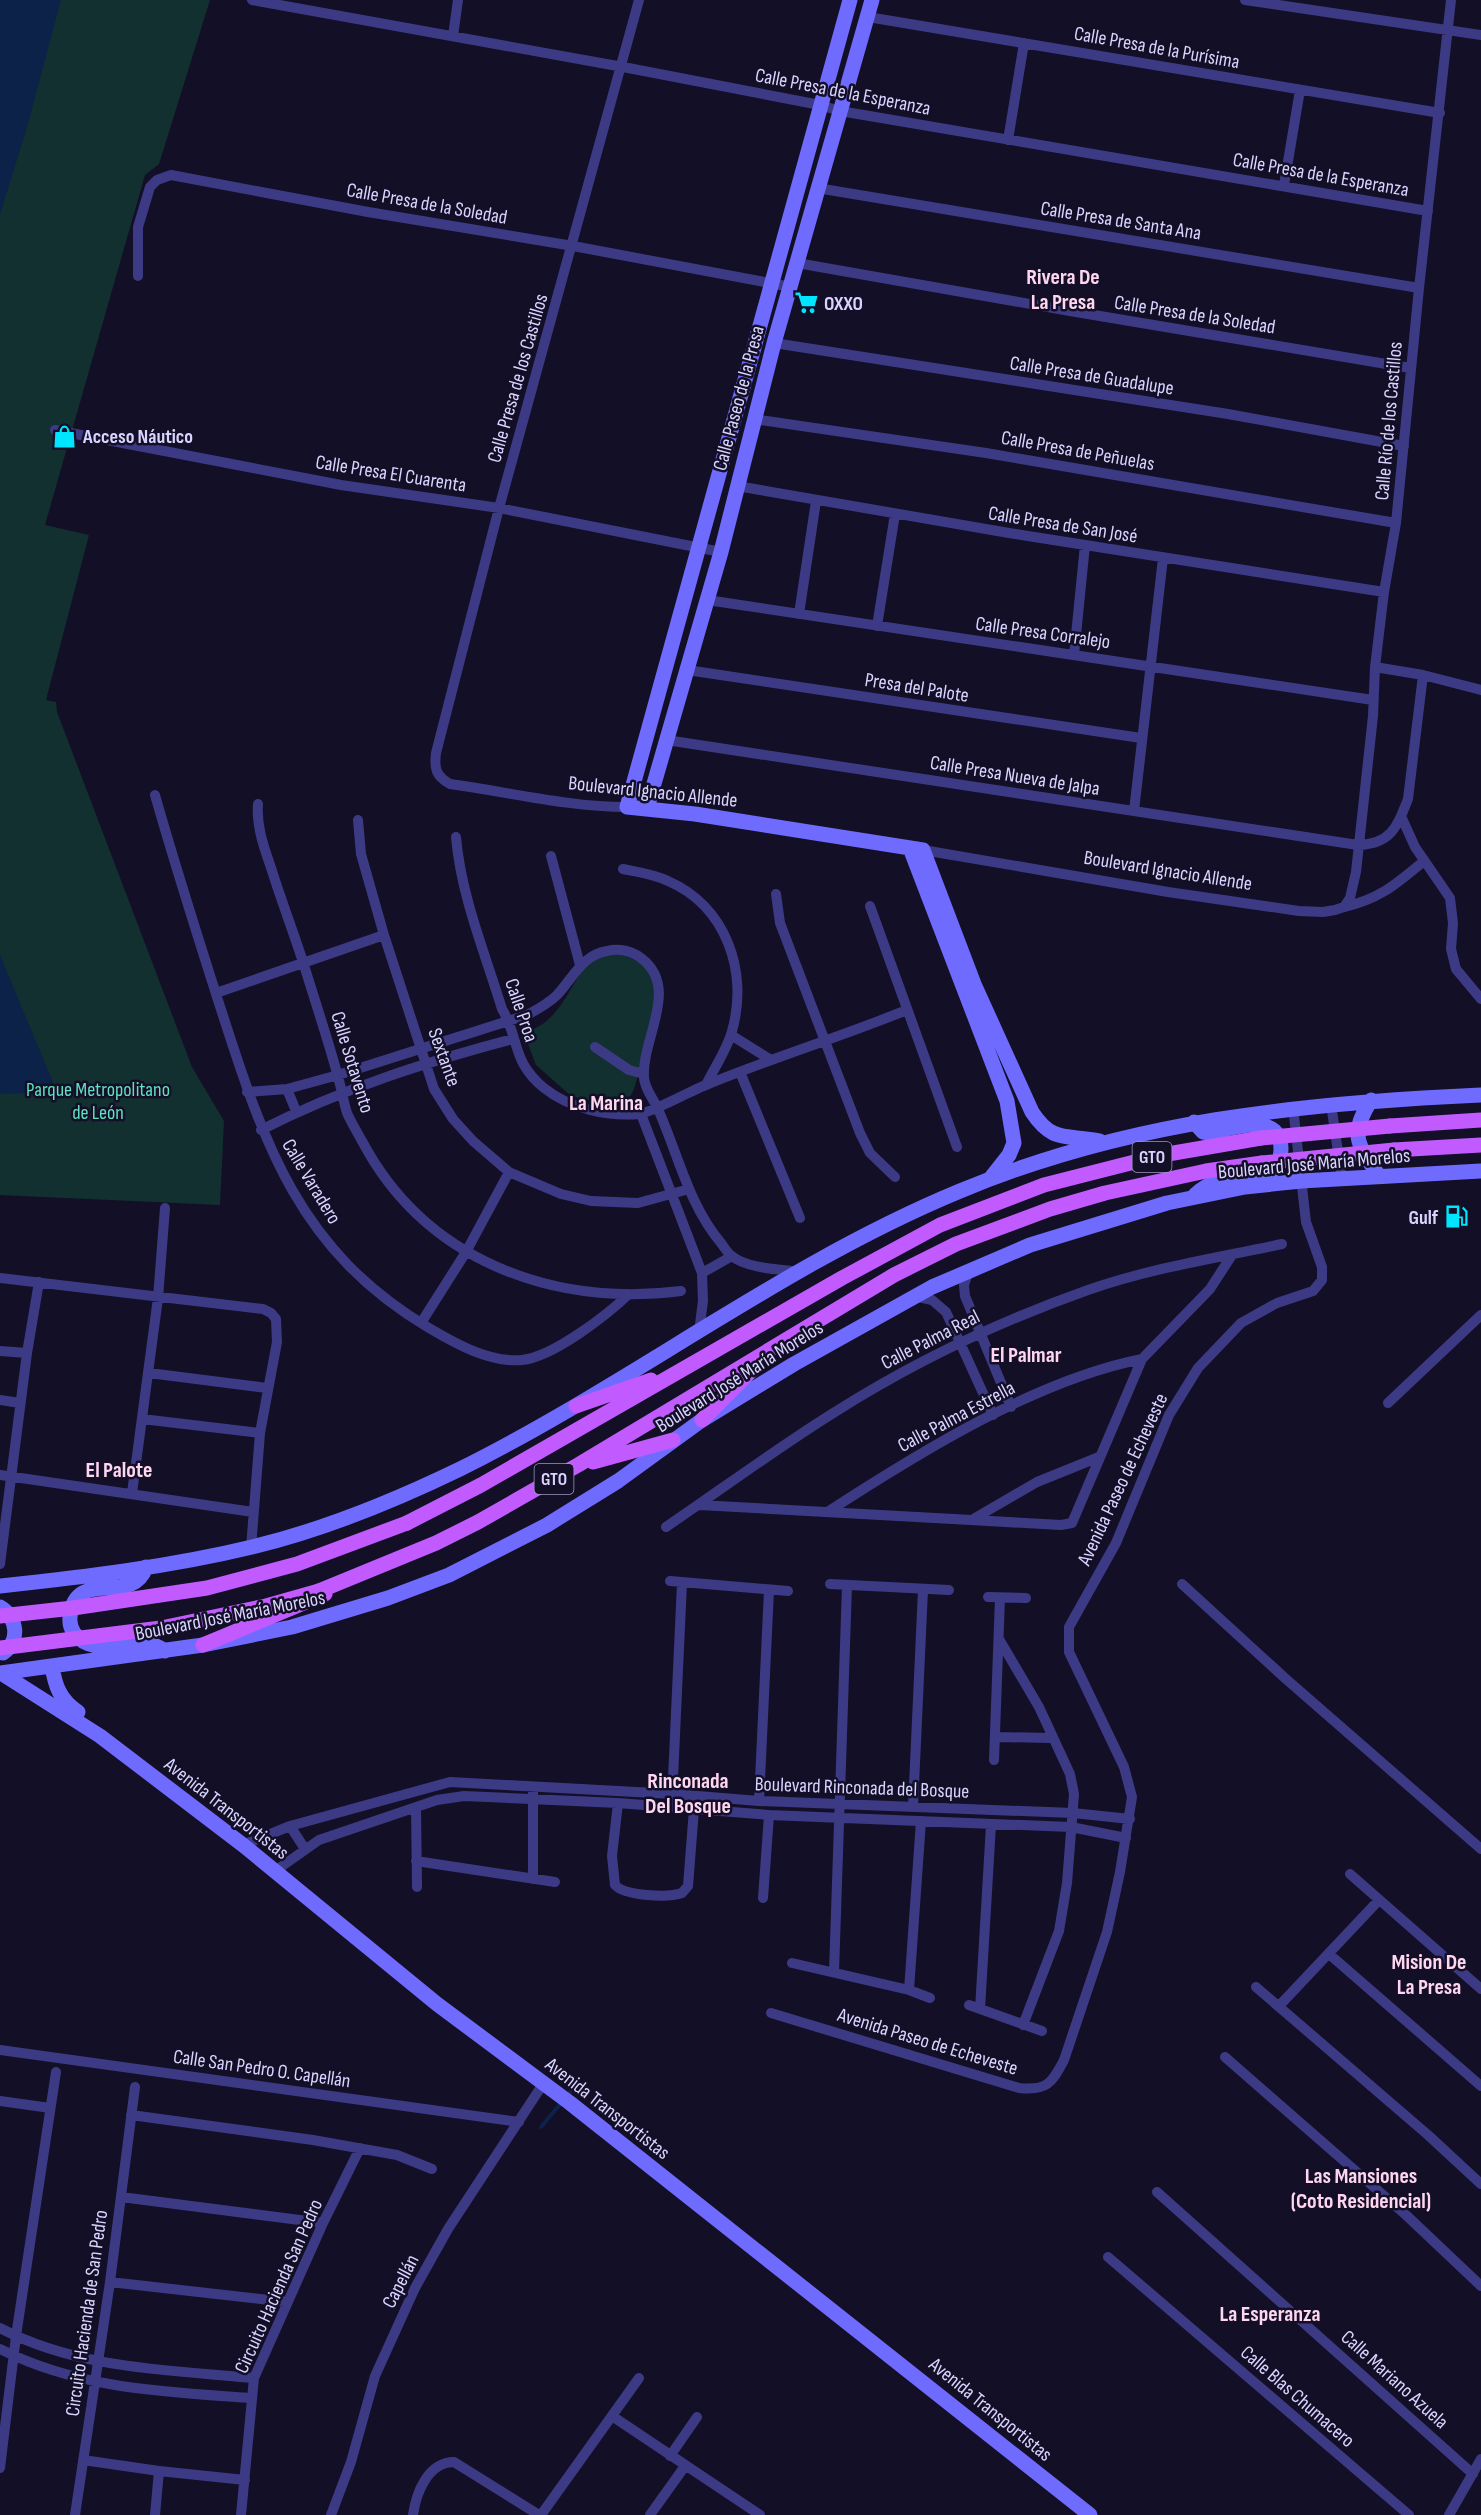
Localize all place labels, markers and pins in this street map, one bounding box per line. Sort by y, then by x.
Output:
supermarket icon: OXXO [793,290,819,316]
place label: OXXO [824,292,863,316]
shop icon: Acceso Náutico [52,423,78,449]
place label: Acceso Náutico [82,425,193,449]
fuel station icon: Gulf [1443,1204,1469,1230]
place label: Gulf [1408,1206,1439,1230]

